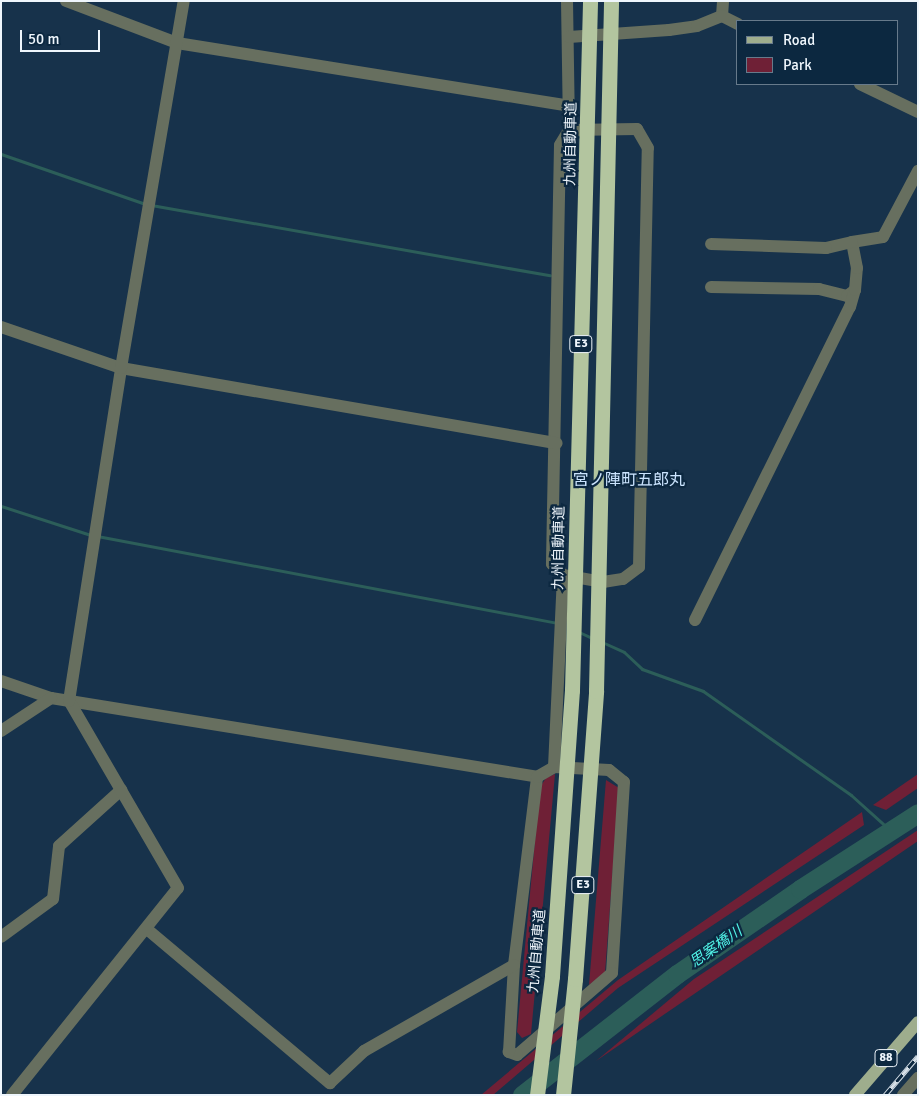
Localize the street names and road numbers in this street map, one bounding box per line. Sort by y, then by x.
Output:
street label: 九州自動車道 [562,102,580,186]
road number: E3 [568,334,594,354]
street label: 九州自動車道 [550,506,568,590]
road number: E3 [570,876,596,894]
street label: 九州自動車道 [525,908,549,994]
road number: 88 [874,1048,898,1068]

